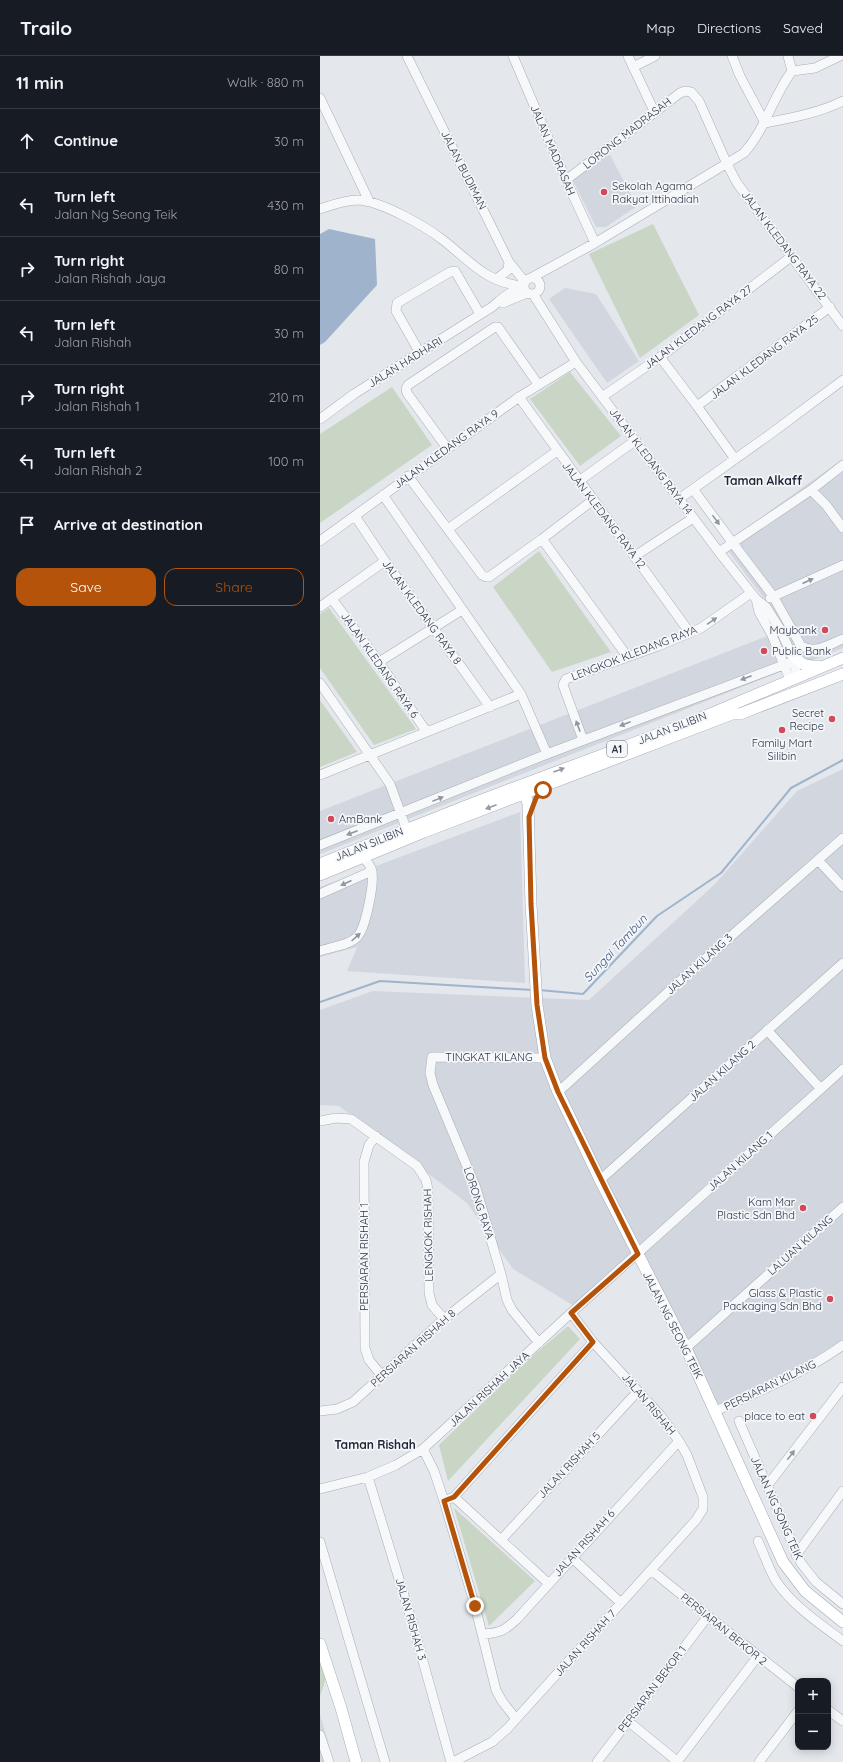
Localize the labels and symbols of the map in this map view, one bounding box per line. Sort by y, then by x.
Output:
street label: LORONG MADRASAH [580,94,674,172]
street label: JALAN MADRASAH [528,103,578,197]
street label: JALAN BUDIMAN [438,128,490,212]
place label: Sekolah Agama Rakyat Ittihadiah [612,179,699,206]
marker: Sekolah Agama Rakyat Ittihadiah [599,187,609,197]
street label: JALAN KLEDANG RAYA 22 [739,188,829,302]
street label: JALAN KLEDANG RAYA 27 [641,282,755,372]
street label: JALAN KLEDANG RAYA 25 [707,312,821,402]
street label: JALAN HADHARI [365,333,445,391]
street label: JALAN KLEDANG RAYA 14 [606,405,696,517]
street label: JALAN KLEDANG RAYA 9 [391,406,501,492]
street label: JALAN KLEDANG RAYA 12 [559,459,649,571]
district label: Taman Alkaff [724,473,803,488]
one-way arrow [712,515,720,526]
street label: JALAN KLEDANG RAYA 8 [379,557,465,667]
one-way arrow [803,577,815,583]
street label: JALAN KLEDANG RAYA 6 [338,609,422,721]
one-way arrow [707,617,718,625]
street label: LENGKOK KLEDANG RAYA [569,623,699,683]
place label: Maybank [769,623,817,637]
marker: Maybank [820,625,830,635]
place label: Public Bank [772,644,831,658]
marker: Public Bank [759,646,769,656]
one-way arrow [740,676,752,682]
place label: Secret Recipe [790,706,824,733]
street label: JALAN SILIBIN [636,708,708,748]
marker: Secret Recipe [827,714,837,724]
one-way arrow [575,719,581,731]
one-way arrow [618,722,630,728]
marker: Family Mart Silibin [777,725,787,735]
place label: Family Mart Silibin [752,736,812,763]
road number: A1 [607,741,627,757]
one-way arrow [554,767,566,773]
route start [534,781,552,799]
one-way arrow [432,795,444,801]
one-way arrow [484,804,496,810]
place label: AmBank [339,812,382,826]
marker: AmBank [326,814,336,824]
street label: JALAN SILIBIN [333,824,405,864]
one-way arrow [346,830,358,836]
one-way arrow [341,880,352,886]
water label: Sungai Tambun [580,911,651,985]
street label: JALAN KILANG 3 [663,930,735,998]
one-way arrow [351,932,361,941]
street label: JALAN KILANG 2 [686,1037,758,1105]
street label: TINGKAT KILANG [445,1050,533,1064]
street label: JALAN KILANG 1 [704,1128,776,1194]
street label: LORONG RAYA [461,1165,497,1241]
street label: LENGKOK RISHAH [420,1188,436,1282]
place label: Kam Mar Plastic Sdn Bhd [717,1195,796,1222]
street label: PERSIARAN RISHAH 1 [357,1203,371,1311]
marker: Kam Mar Plastic Sdn Bhd [798,1203,808,1213]
street label: LALUAN KILANG [764,1212,836,1278]
street label: JALAN NG SEONG TEIK [640,1269,706,1381]
place label: Glass & Plastic Packaging Sdn Bhd [723,1286,822,1313]
marker: Glass & Plastic Packaging Sdn Bhd [825,1294,835,1304]
street label: PERSIARAN RISHAH 8 [367,1306,459,1390]
street label: JALAN RISHAH JAYA [446,1348,532,1430]
street label: PERSIARAN KILANG [722,1357,818,1413]
street label: JALAN RISHAH [619,1370,679,1438]
place label: place to eat [744,1409,805,1423]
marker: place to eat [808,1411,818,1421]
street label: JALAN RISHAH 5 [535,1429,603,1501]
district label: Taman Rishah [334,1437,416,1452]
one-way arrow [787,1450,795,1461]
street label: JALAN NG SONG TEIK [748,1454,806,1562]
street label: JALAN RISHAH 6 [550,1507,618,1579]
street label: JALAN RISHAH 3 [393,1576,430,1662]
street label: PERSIARAN BEKOR 2 [678,1590,770,1668]
route end [466,1597,484,1615]
street label: JALAN RISHAH 7 [551,1606,619,1679]
street label: PERSIARAN BEKOR 1 [615,1643,689,1735]

